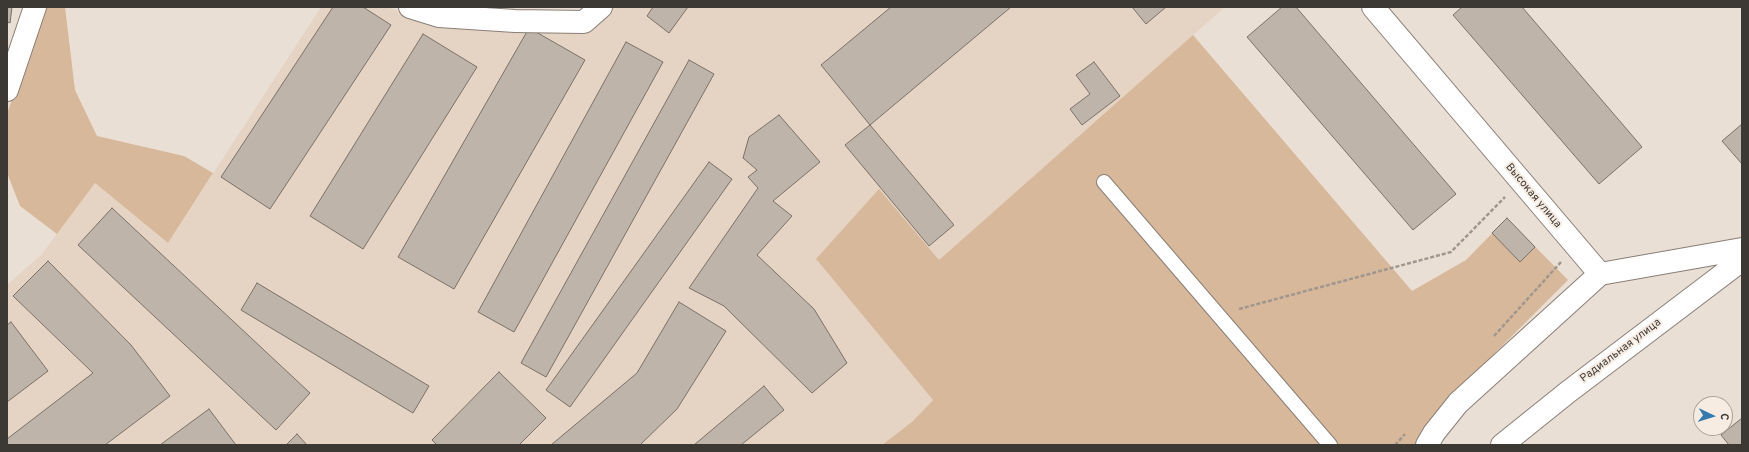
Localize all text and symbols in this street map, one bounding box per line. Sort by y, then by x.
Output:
street label: Высокая улица [1502,161,1564,231]
street label: Радиальная улица [1578,316,1664,386]
north arrow [1693,396,1733,436]
text: С [1717,413,1731,421]

